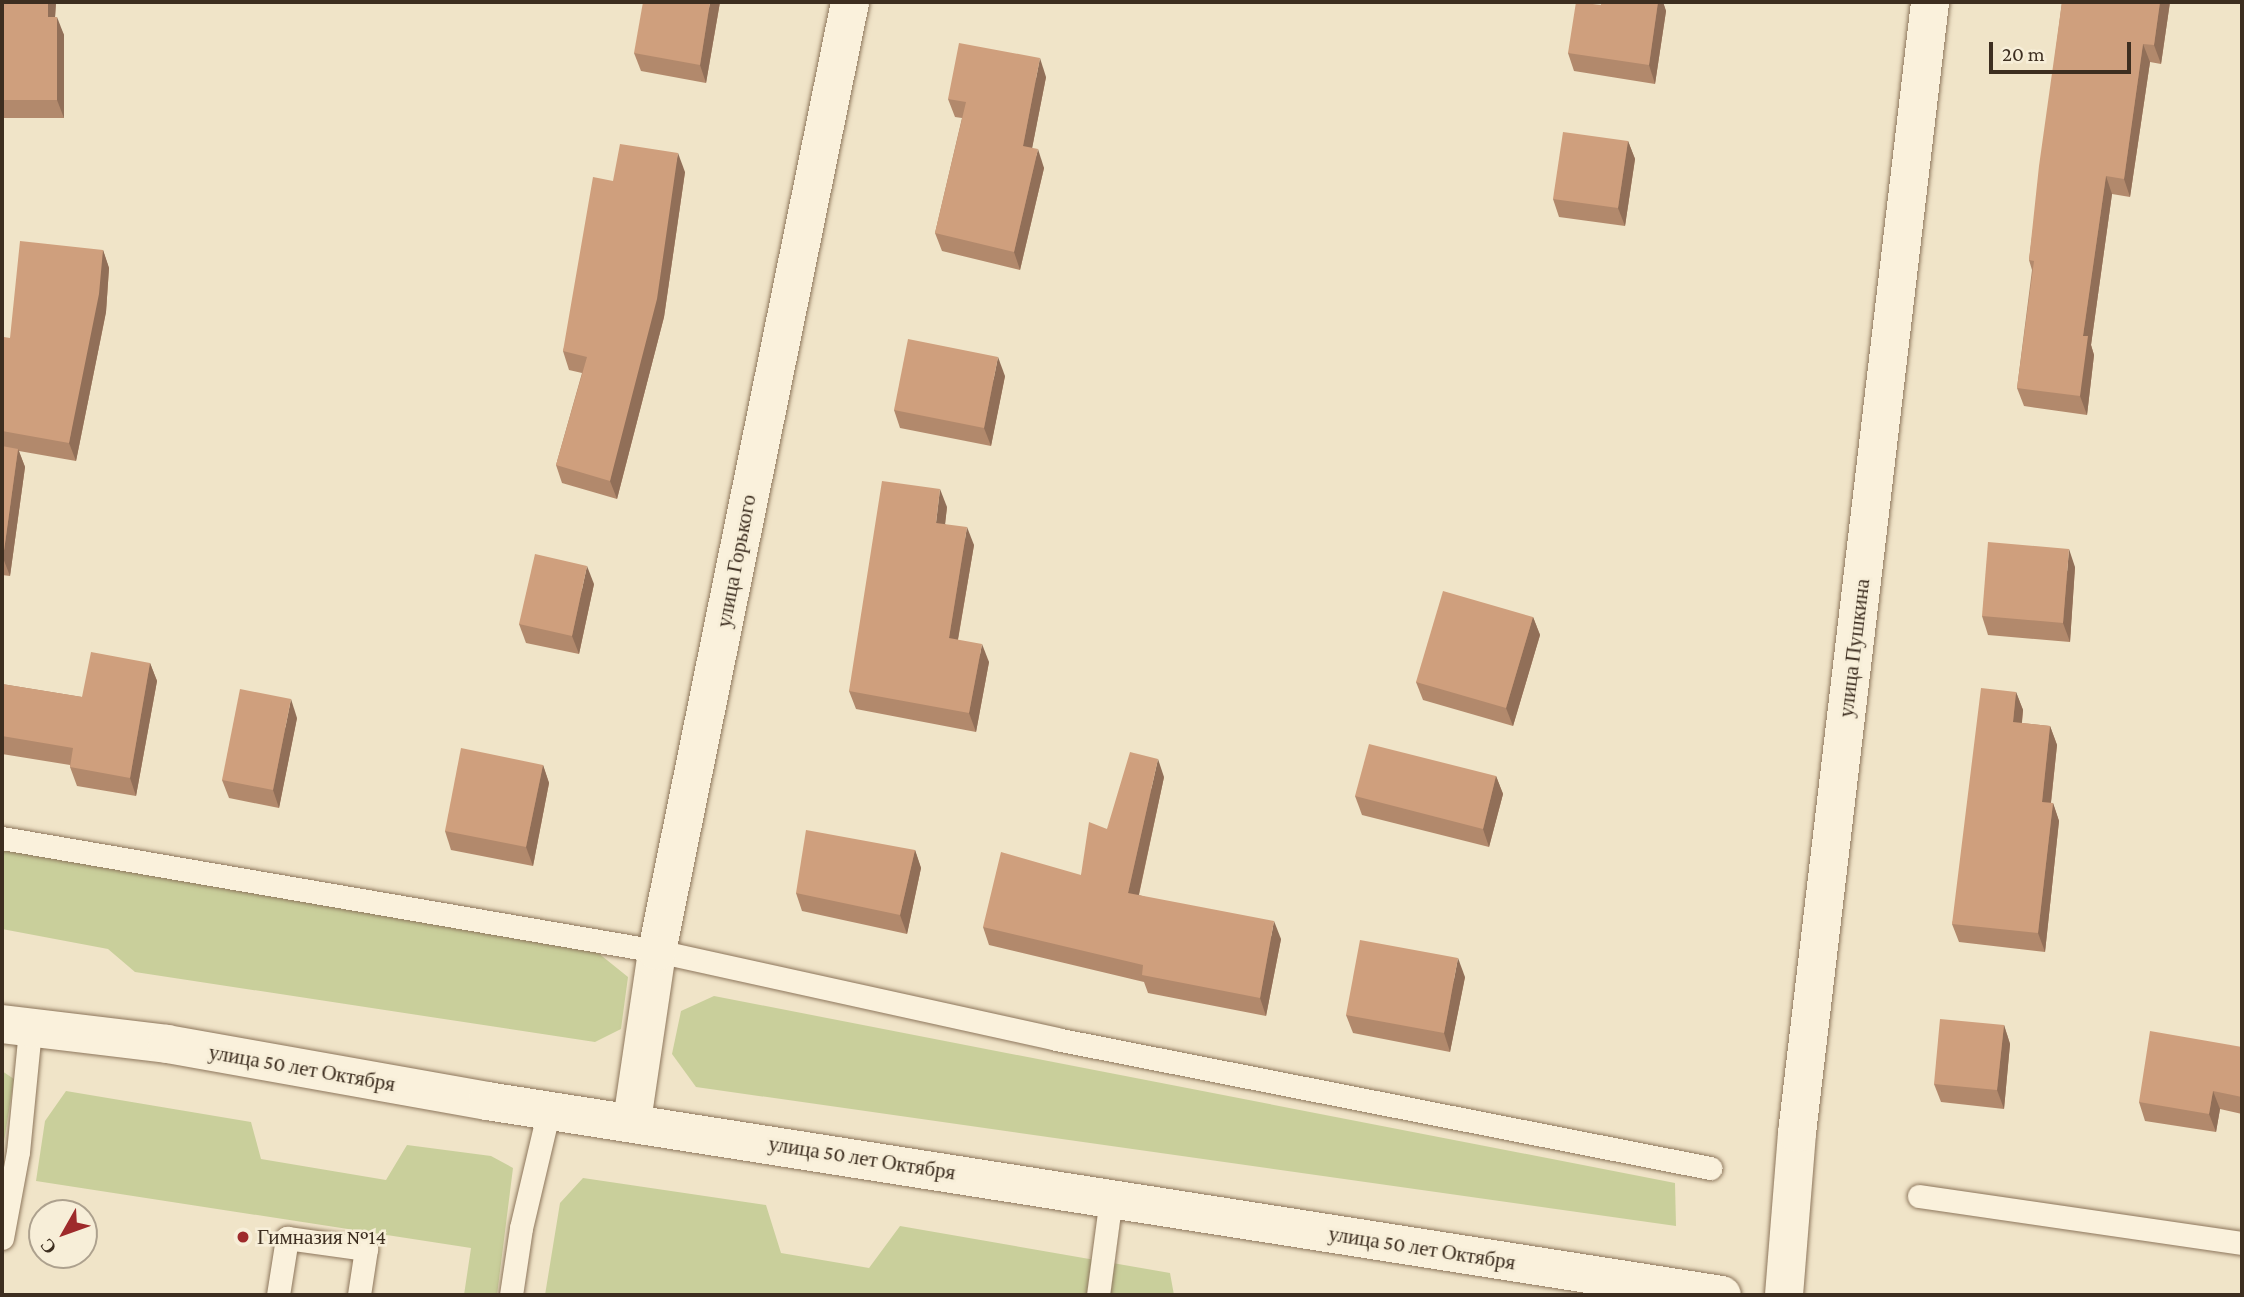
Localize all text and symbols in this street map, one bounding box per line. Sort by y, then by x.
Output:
scale bar [1992,28,2134,72]
text: 20 m [2002,42,2045,66]
street label: улица Горького [711,492,761,630]
street label: улица Пушкина [1833,577,1875,719]
street label: улица 50 лет Октября [207,1039,397,1097]
street label: улица 50 лет Октября [767,1131,957,1185]
north arrow [28,1199,98,1269]
street label: улица 50 лет Октября [1327,1221,1517,1275]
place label: Гимназия №14 [257,1224,386,1250]
marker: Гимназия №14 [235,1229,251,1245]
text: С [36,1235,61,1259]

